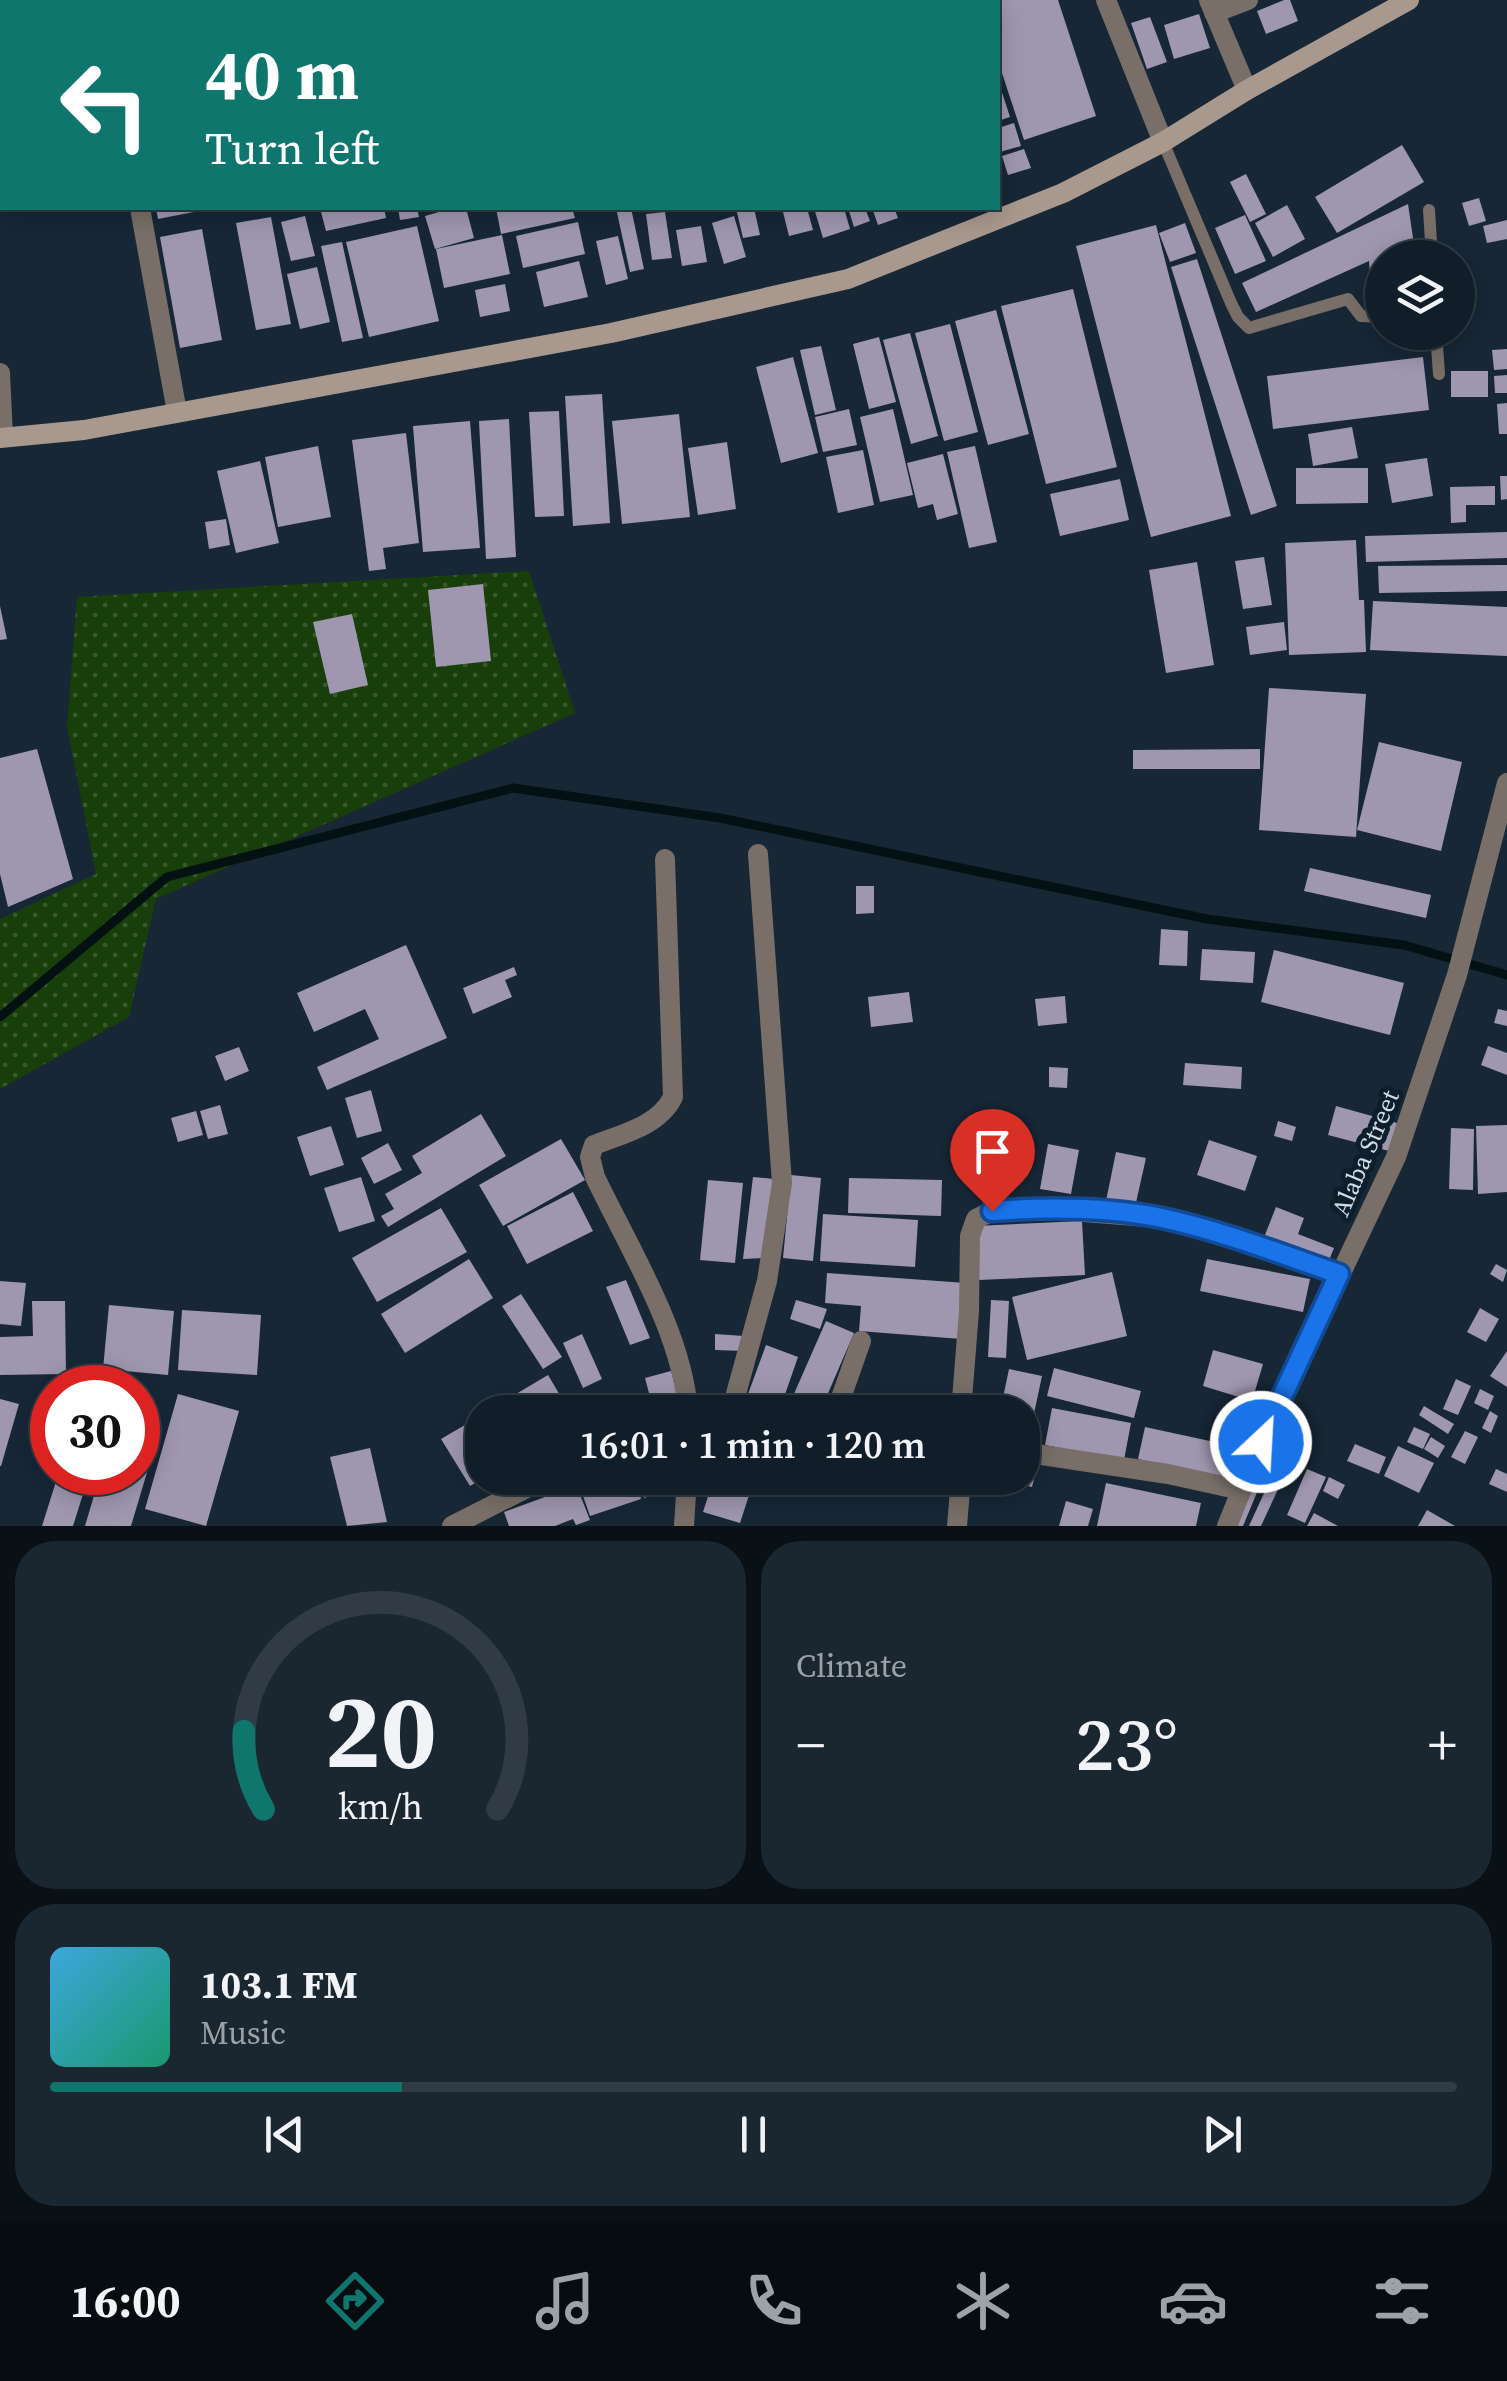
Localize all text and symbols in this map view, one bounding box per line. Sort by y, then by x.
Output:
text: 40 m [205,26,359,122]
icon: left [40,40,170,170]
text: Turn left [205,117,379,179]
map controls [1365,240,1475,350]
button: layers [1365,240,1475,350]
street label: Alaba Street [1323,1084,1407,1221]
pin [950,1109,1035,1212]
icon: arrive [965,1124,1020,1179]
speed limit sign: 30 [30,1365,160,1495]
position arrow [1209,1390,1313,1494]
text: 16:01 · 1 min · 120 m [579,1419,926,1471]
text: Climate [796,1644,907,1688]
text: 20 [324,1659,437,1802]
text: 23° [1075,1692,1178,1795]
text: − [796,1707,825,1782]
text: + [1428,1707,1457,1782]
text: km/h [338,1782,423,1831]
text: 103.1 FM [200,1959,358,2011]
text: Music [200,2011,286,2055]
icon: previous [257,2107,312,2162]
icon: pause [726,2107,781,2162]
icon: next [1195,2107,1250,2162]
icon: directions [320,2266,390,2336]
icon: music [530,2266,600,2336]
icon: phone [739,2266,809,2336]
icon: climate [948,2266,1018,2336]
icon: car [1158,2266,1228,2336]
icon: filters [1367,2266,1437,2336]
text: 16:00 [70,2270,181,2332]

